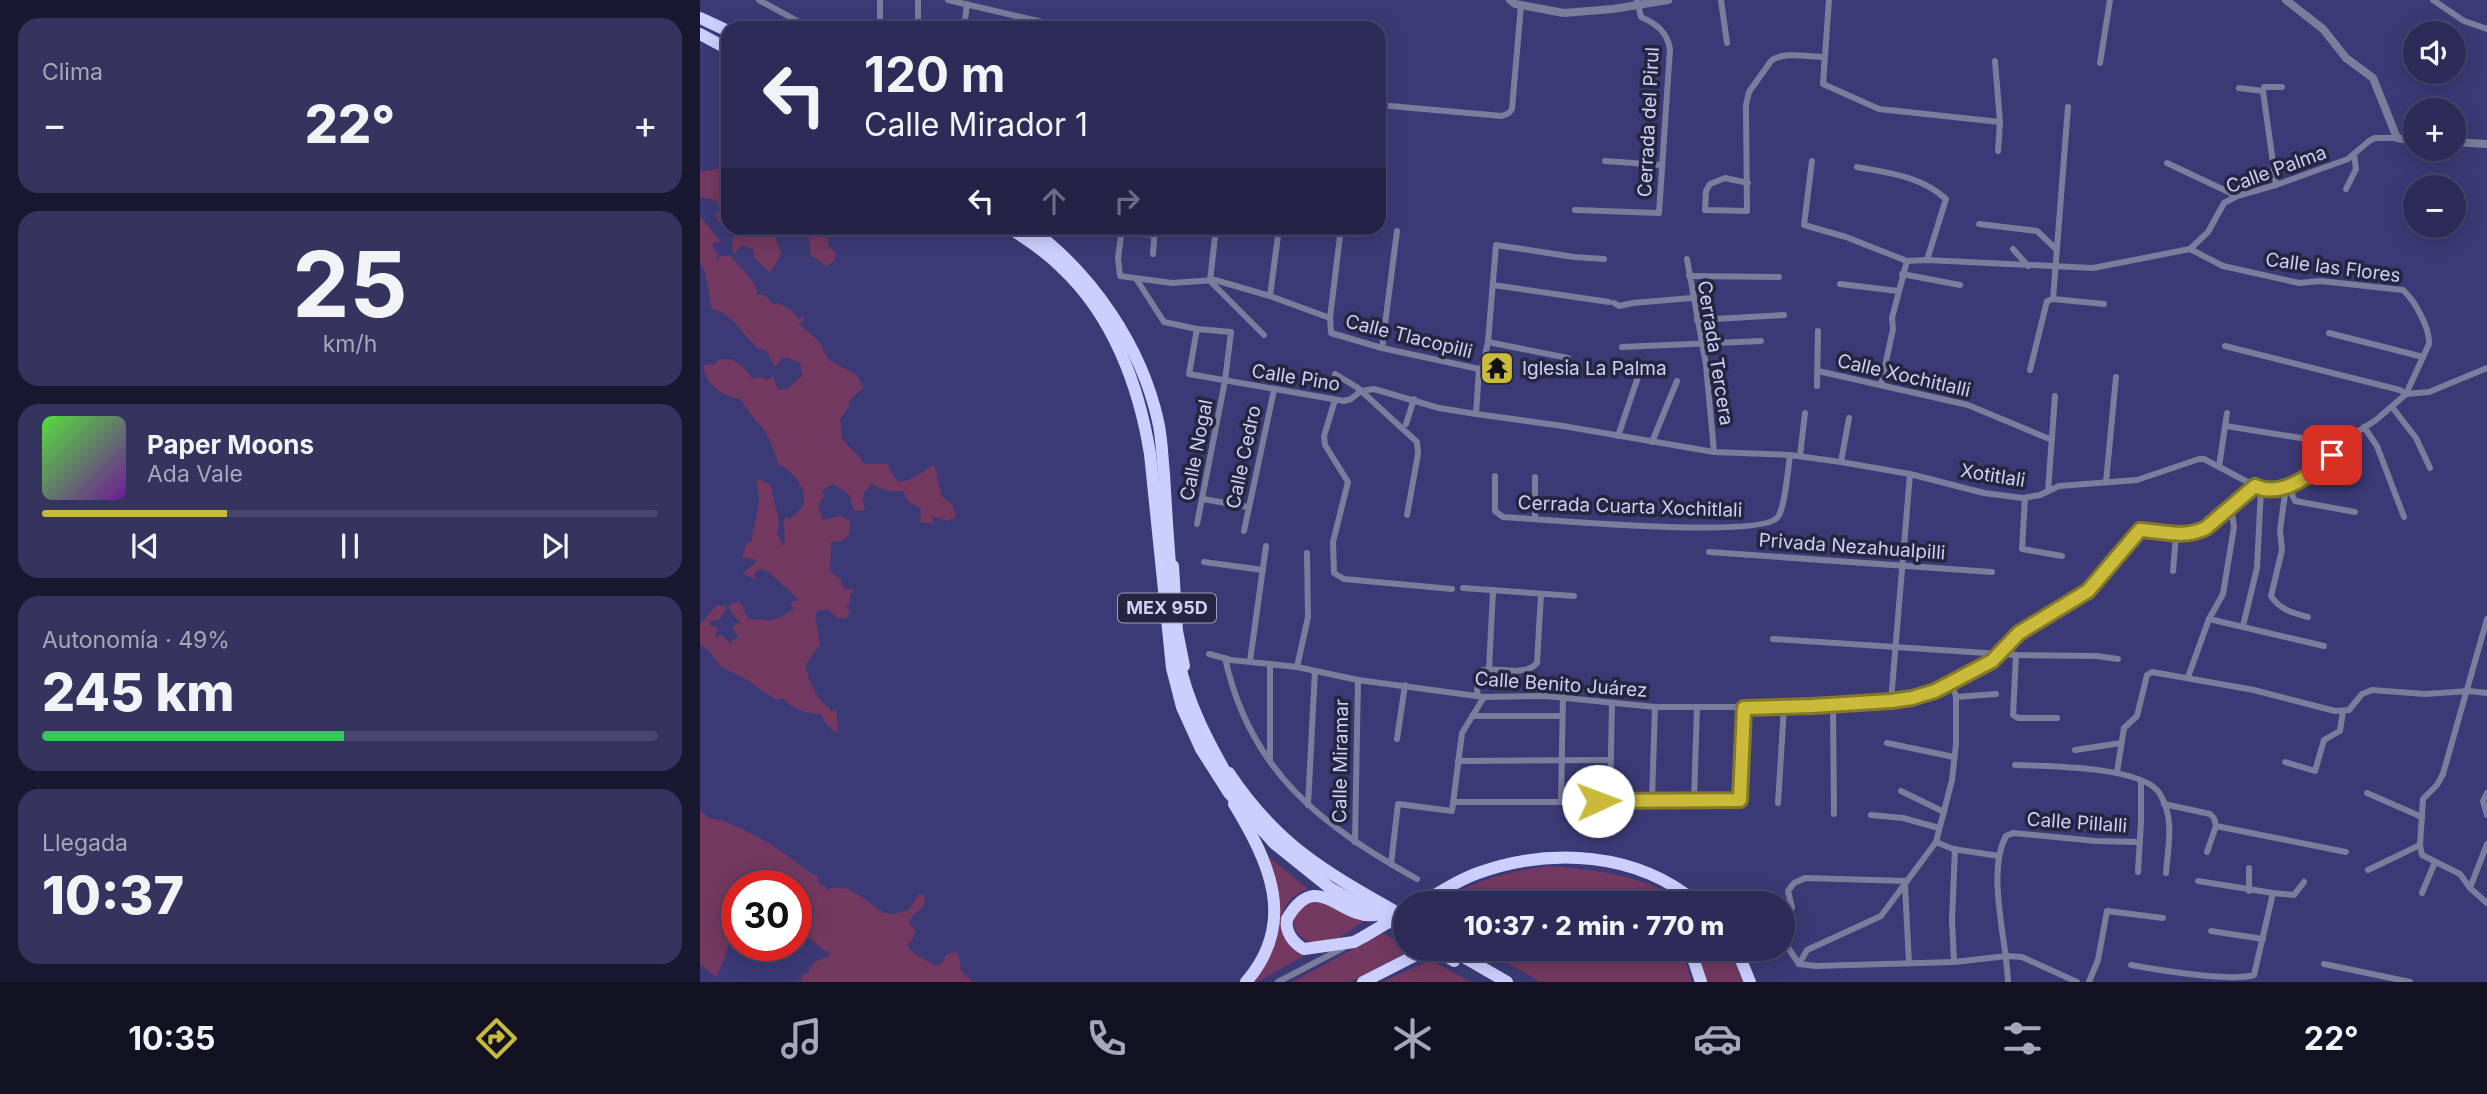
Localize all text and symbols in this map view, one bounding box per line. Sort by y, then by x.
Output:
map controls [2403,21,2466,238]
button: sound [2403,21,2466,84]
text: 120 m [864,45,1005,104]
street label: Cerrada del Pirul [1633,46,1664,198]
icon: left [749,49,840,140]
text: Clima [42,58,103,86]
text: 22° [305,93,395,156]
button: + [2403,98,2466,161]
text: − [42,101,67,147]
text: + [633,101,658,147]
text: Calle Mirador 1 [864,105,1088,144]
street label: Calle Palma [2223,141,2329,198]
button: − [2403,175,2466,238]
icon: left [962,182,1000,220]
icon: ahead [1035,182,1073,220]
icon: right [1108,182,1146,220]
text: 25 [292,229,408,339]
street label: Calle las Flores [2264,248,2402,287]
street label: Cerrada Tercera [1693,279,1738,427]
street label: Calle Tlacopilli [1343,310,1475,363]
text: km/h [323,330,377,358]
temple icon: Iglesia La Palma [1478,349,1516,387]
street label: Calle Xochitlalli [1835,349,1973,402]
place label: Iglesia La Palma [1522,357,1667,380]
street label: Calle Pino [1250,359,1342,396]
street label: Calle Nogal [1175,397,1218,503]
street label: Calle Cedro [1221,403,1266,511]
pin [2302,425,2362,485]
text: Paper Moons [147,429,314,460]
icon: arrive [2313,436,2351,474]
street label: Xotitlali [1959,459,2027,492]
text: Ada Vale [147,460,243,488]
street label: Cerrada Cuarta Xochitlali [1517,491,1743,522]
icon: previous [126,527,164,565]
icon: pause [331,527,369,565]
icon: next [536,527,574,565]
street label: Privada Nezahualpilli [1758,528,1946,564]
road number: MEX 95D [1118,594,1216,622]
text: Autonomía · 49% [42,626,230,654]
text: 245 km [42,661,234,724]
street label: Calle Benito Juárez [1474,667,1648,702]
street label: Calle Miramar [1328,699,1353,823]
position arrow [1561,764,1635,838]
street label: Calle Pillalli [2026,808,2128,837]
text: Llegada [42,829,128,857]
text: 10:37 [42,864,184,927]
speed limit sign: 30 [721,870,812,961]
text: 10:37 · 2 min · 770 m [1464,910,1724,941]
icon: directions [472,1014,521,1063]
icon: music [777,1014,826,1063]
icon: phone [1082,1014,1131,1063]
icon: climate [1388,1014,1437,1063]
icon: car [1693,1014,1742,1063]
icon: filters [1998,1014,2047,1063]
text: 10:35 [128,1019,215,1058]
text: 22° [2304,1019,2359,1058]

